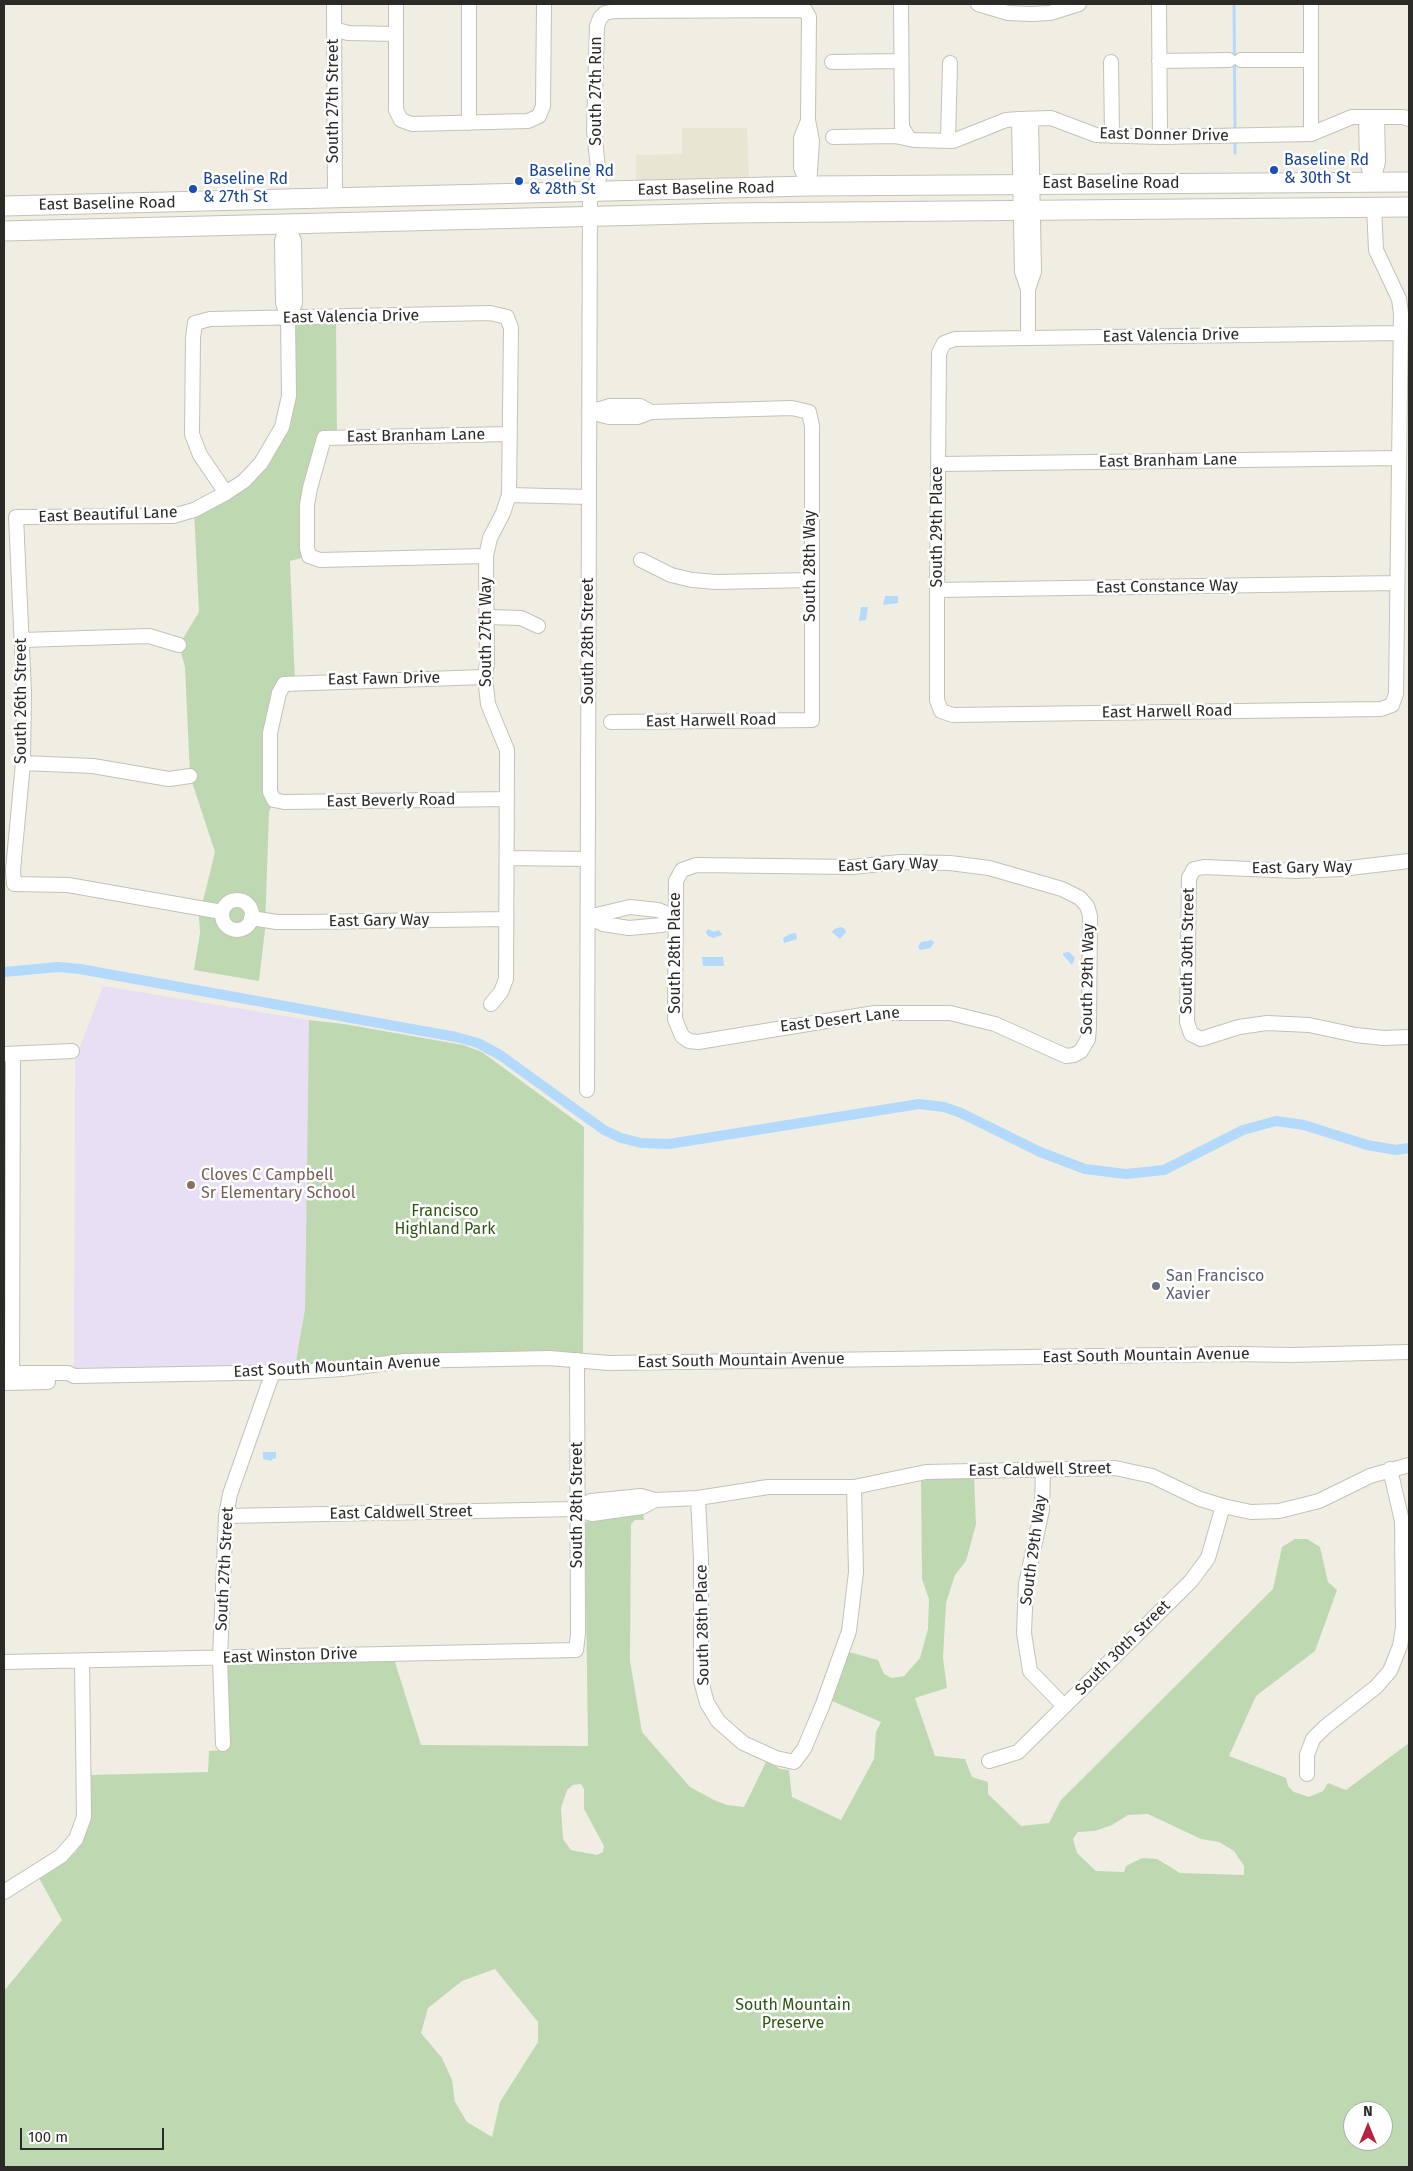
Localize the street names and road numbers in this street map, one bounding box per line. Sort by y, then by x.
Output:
street label: South 27th Run [587,36,607,146]
street label: South 27th Street [324,39,344,163]
street label: East Donner Drive [1099,124,1229,146]
street label: East Baseline Road [1042,174,1180,194]
street label: East Baseline Road [637,178,775,200]
street label: East Baseline Road [38,193,176,215]
street label: East Valencia Drive [283,306,419,328]
street label: East Valencia Drive [1103,325,1239,347]
street label: East Branham Lane [347,425,485,447]
street label: East Branham Lane [1099,450,1237,472]
street label: South 29th Place [928,467,948,587]
street label: East Beautiful Lane [38,503,178,527]
street label: South 28th Way [801,510,821,622]
street label: East Constance Way [1096,576,1238,598]
street label: South 27th Way [477,577,497,687]
street label: South 28th Street [579,578,599,704]
street label: South 26th Street [12,638,32,764]
street label: East Fawn Drive [328,668,440,690]
street label: East Harwell Road [1101,701,1233,723]
street label: East Harwell Road [645,710,777,732]
street label: East Beverly Road [326,790,456,812]
street label: East Gary Way [837,854,939,876]
street label: East Gary Way [1252,858,1352,878]
street label: South 30th Street [1177,888,1199,1014]
street label: South 28th Place [666,892,686,1014]
street label: East Gary Way [329,911,429,931]
street label: South 29th Way [1077,923,1099,1035]
street label: East Desert Lane [779,1003,901,1037]
street label: East South Mountain Avenue [1042,1345,1250,1367]
street label: East South Mountain Avenue [637,1350,845,1372]
street label: East South Mountain Avenue [233,1352,441,1382]
street label: South 28th Street [568,1442,588,1568]
street label: East Caldwell Street [968,1459,1112,1481]
street label: South 29th Way [1017,1494,1051,1606]
street label: East Caldwell Street [329,1502,473,1524]
street label: South 27th Street [212,1506,238,1632]
street label: South 28th Place [692,1564,714,1686]
street label: South 30th Street [1071,1596,1175,1700]
street label: East Winston Drive [222,1644,358,1668]

